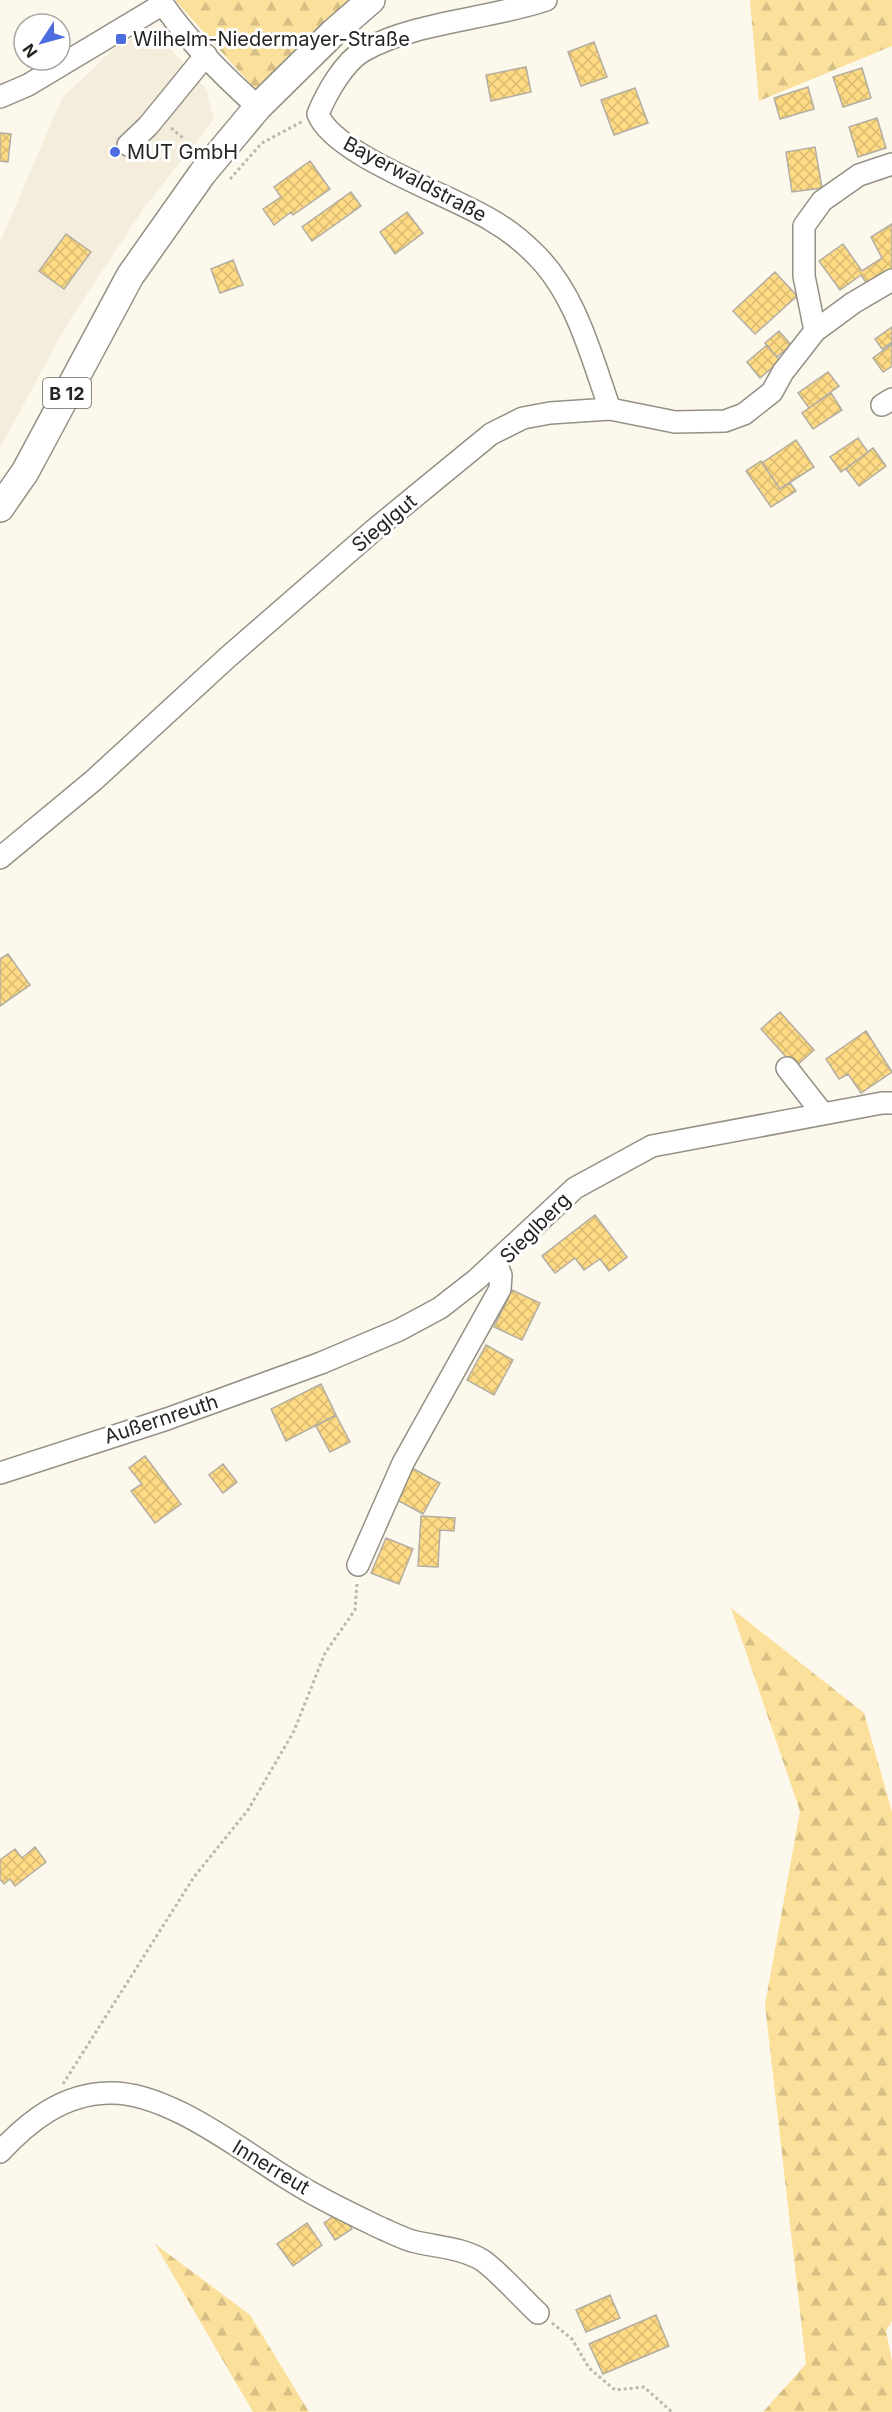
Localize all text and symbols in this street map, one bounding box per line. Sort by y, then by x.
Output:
north arrow [12,12,72,72]
place label: Wilhelm-Niedermayer-Straße [133,27,410,51]
marker: Wilhelm-Niedermayer-Straße [114,32,128,46]
text: N [18,40,42,62]
street label: Bayerwaldstraße [339,131,491,227]
place label: MUT GmbH [127,140,238,164]
marker: MUT GmbH [108,145,122,159]
road number: B 12 [43,378,91,408]
street label: Sieglgut [347,489,422,557]
street label: Sieglberg [495,1188,575,1268]
street label: Außernreuth [101,1389,221,1449]
street label: Innerreut [228,2135,314,2200]

